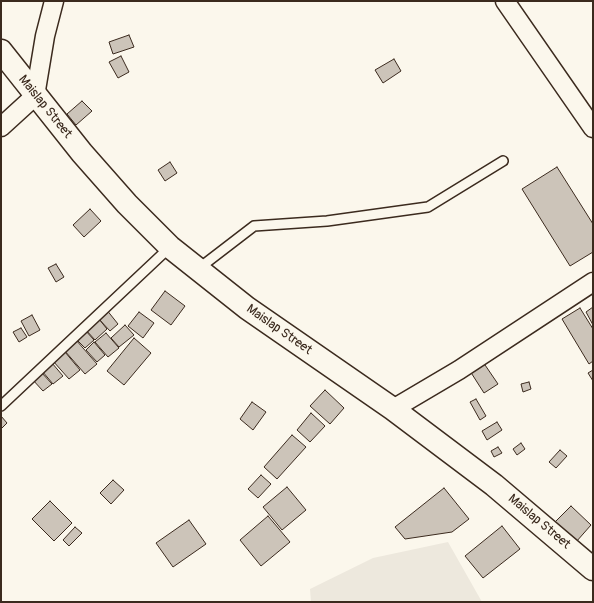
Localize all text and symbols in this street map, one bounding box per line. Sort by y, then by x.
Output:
street label: Maislap Street [15,72,75,142]
street label: Maislap Street [243,302,315,358]
street label: Maislap Street [505,491,573,553]

